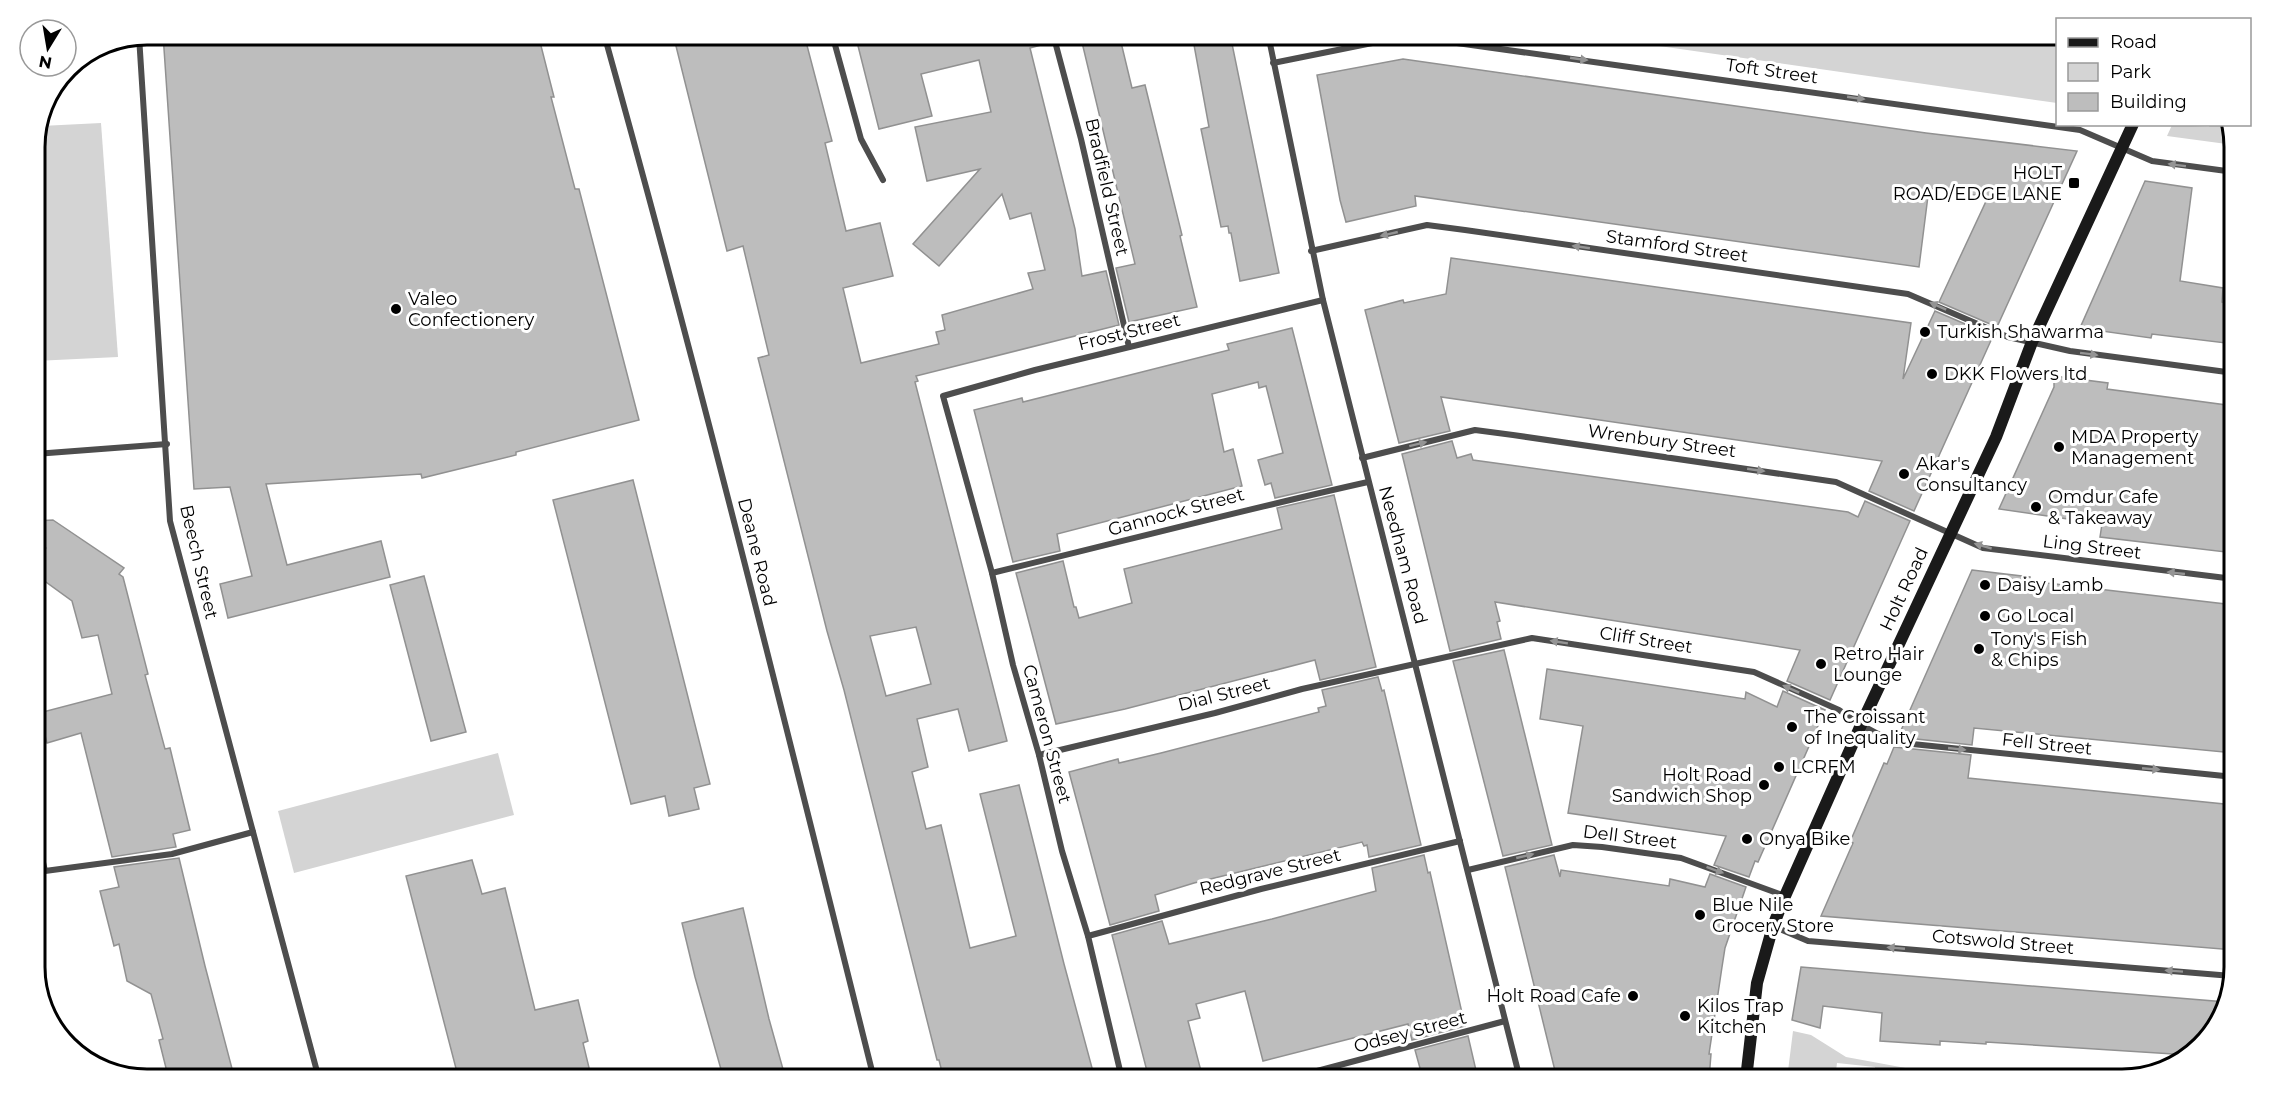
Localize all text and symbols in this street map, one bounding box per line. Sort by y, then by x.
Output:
north arrow [18,18,78,78]
legend [2056,18,2251,126]
text: Road [2110,31,2157,53]
text: N [37,52,53,73]
street label: Toft Street [1724,54,1820,88]
one-way arrow [1570,55,1589,64]
text: Park [2110,61,2151,83]
text: Building [2110,91,2187,113]
one-way arrow [1846,93,1865,102]
street label: Bradfield Street [1080,116,1134,258]
one-way arrow [2168,160,2187,169]
place label: HOLT ROAD/EDGE LANE [1893,162,2063,205]
marker: HOLT ROAD/EDGE LANE [2067,176,2081,190]
street label: Stamford Street [1605,225,1749,267]
one-way arrow [1380,229,1398,239]
one-way arrow [1572,243,1591,252]
place label: Valeo Confectionery [408,288,534,331]
one-way arrow [1929,301,1947,311]
marker: Valeo Confectionery [389,302,403,316]
street label: Frost Street [1076,309,1182,355]
place label: Turkish Shawarma [1937,321,2104,343]
marker: Turkish Shawarma [1918,325,1932,339]
one-way arrow [2080,349,2099,359]
place label: DKK Flowers ltd [1944,363,2087,385]
marker: DKK Flowers ltd [1925,367,1939,381]
street label: Wrenbury Street [1586,420,1738,462]
place label: MDA Property Management [2071,426,2199,469]
one-way arrow [1409,438,1428,448]
marker: MDA Property Management [2052,440,2066,454]
place label: Akar's Consultancy [1916,453,2027,496]
one-way arrow [1746,465,1765,474]
marker: Akar's Consultancy [1897,467,1911,481]
street label: Gannock Street [1106,483,1246,541]
street label: Needham Road [1374,483,1432,627]
place label: Omdur Cafe & Takeaway [2048,486,2159,529]
street label: Deane Road [733,496,781,608]
marker: Omdur Cafe & Takeaway [2029,500,2043,514]
street label: Beech Street [175,503,223,621]
street label: Ling Street [2041,530,2143,564]
one-way arrow [1974,541,1992,551]
street label: Holt Road [1875,544,1933,634]
one-way arrow [2167,568,2186,578]
place label: Daisy Lamb [1997,574,2103,596]
marker: Daisy Lamb [1978,578,1992,592]
place label: Go Local [1997,605,2074,627]
marker: Go Local [1978,609,1992,623]
street label: Cliff Street [1598,622,1694,658]
place label: Tony's Fish & Chips [1991,628,2088,671]
one-way arrow [1550,638,1569,647]
marker: Tony's Fish & Chips [1972,642,1986,656]
place label: Retro Hair Lounge [1833,643,1925,686]
marker: Retro Hair Lounge [1814,657,1828,671]
street label: Cameron Street [1018,662,1076,806]
street label: Dial Street [1176,672,1272,716]
one-way arrow [1782,684,1799,693]
place label: The Croissant of Inequality [1804,706,1926,749]
marker: The Croissant of Inequality [1785,720,1799,734]
street label: Fell Street [2001,728,2093,760]
one-way arrow [1947,744,1966,754]
place label: LCRFM [1791,756,1856,778]
marker: LCRFM [1772,760,1786,774]
place label: Holt Road Sandwich Shop [1612,764,1752,807]
one-way arrow [2141,764,2160,774]
marker: Holt Road Sandwich Shop [1757,778,1771,792]
street label: Dell Street [1582,820,1678,854]
place label: Onya Bike [1759,828,1850,850]
marker: Onya Bike [1740,832,1754,846]
street label: Redgrave Street [1197,844,1343,900]
one-way arrow [1515,851,1534,861]
one-way arrow [1706,866,1724,876]
place label: Blue Nile Grocery Store [1712,894,1834,937]
marker: Blue Nile Grocery Store [1693,908,1707,922]
street label: Cotswold Street [1931,925,2075,959]
one-way arrow [1887,943,1906,953]
one-way arrow [2165,966,2184,976]
place label: Holt Road Cafe [1487,985,1621,1007]
marker: Holt Road Cafe [1626,989,1640,1003]
place label: Kilos Trap Kitchen [1697,995,1784,1038]
street label: Odsey Street [1351,1006,1469,1058]
marker: Kilos Trap Kitchen [1678,1009,1692,1023]

